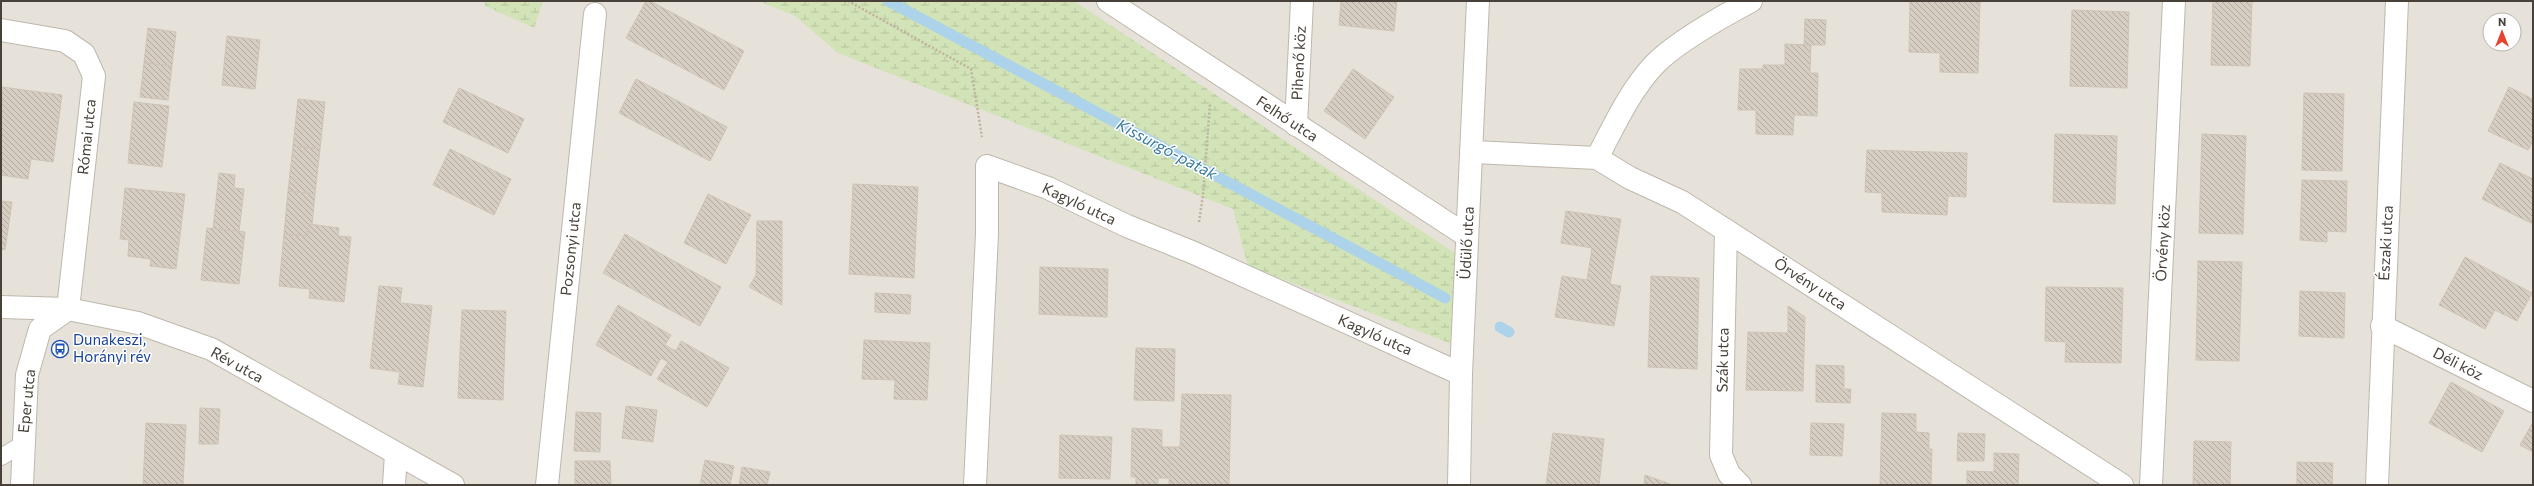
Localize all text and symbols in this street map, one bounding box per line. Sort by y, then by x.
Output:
north arrow [2482,12,2522,52]
text: N [2498,15,2506,28]
street label: Pihenő köz [1287,25,1309,101]
street label: Felhő utca [1253,92,1322,145]
street label: Római utca [73,98,99,176]
water label: Kissurgó-patak [1114,114,1221,183]
street label: Kagyló utca [1040,178,1119,228]
street label: Pozsonyi utca [556,201,584,297]
street label: Örvény köz [2151,204,2173,282]
street label: Északi utca [2373,205,2396,281]
street label: Üdülő utca [1455,206,1477,280]
street label: Örvény utca [1771,253,1850,313]
street label: Kagyló utca [1336,310,1415,358]
street label: Szák utca [1712,327,1732,392]
place label: Dunakeszi, Horányi rév [73,330,151,365]
bus stop icon: Dunakeszi, Horányi rév [50,339,70,359]
street label: Rév utca [208,342,267,386]
street label: Déli köz [2430,343,2486,383]
street label: Eper utca [14,368,38,434]

